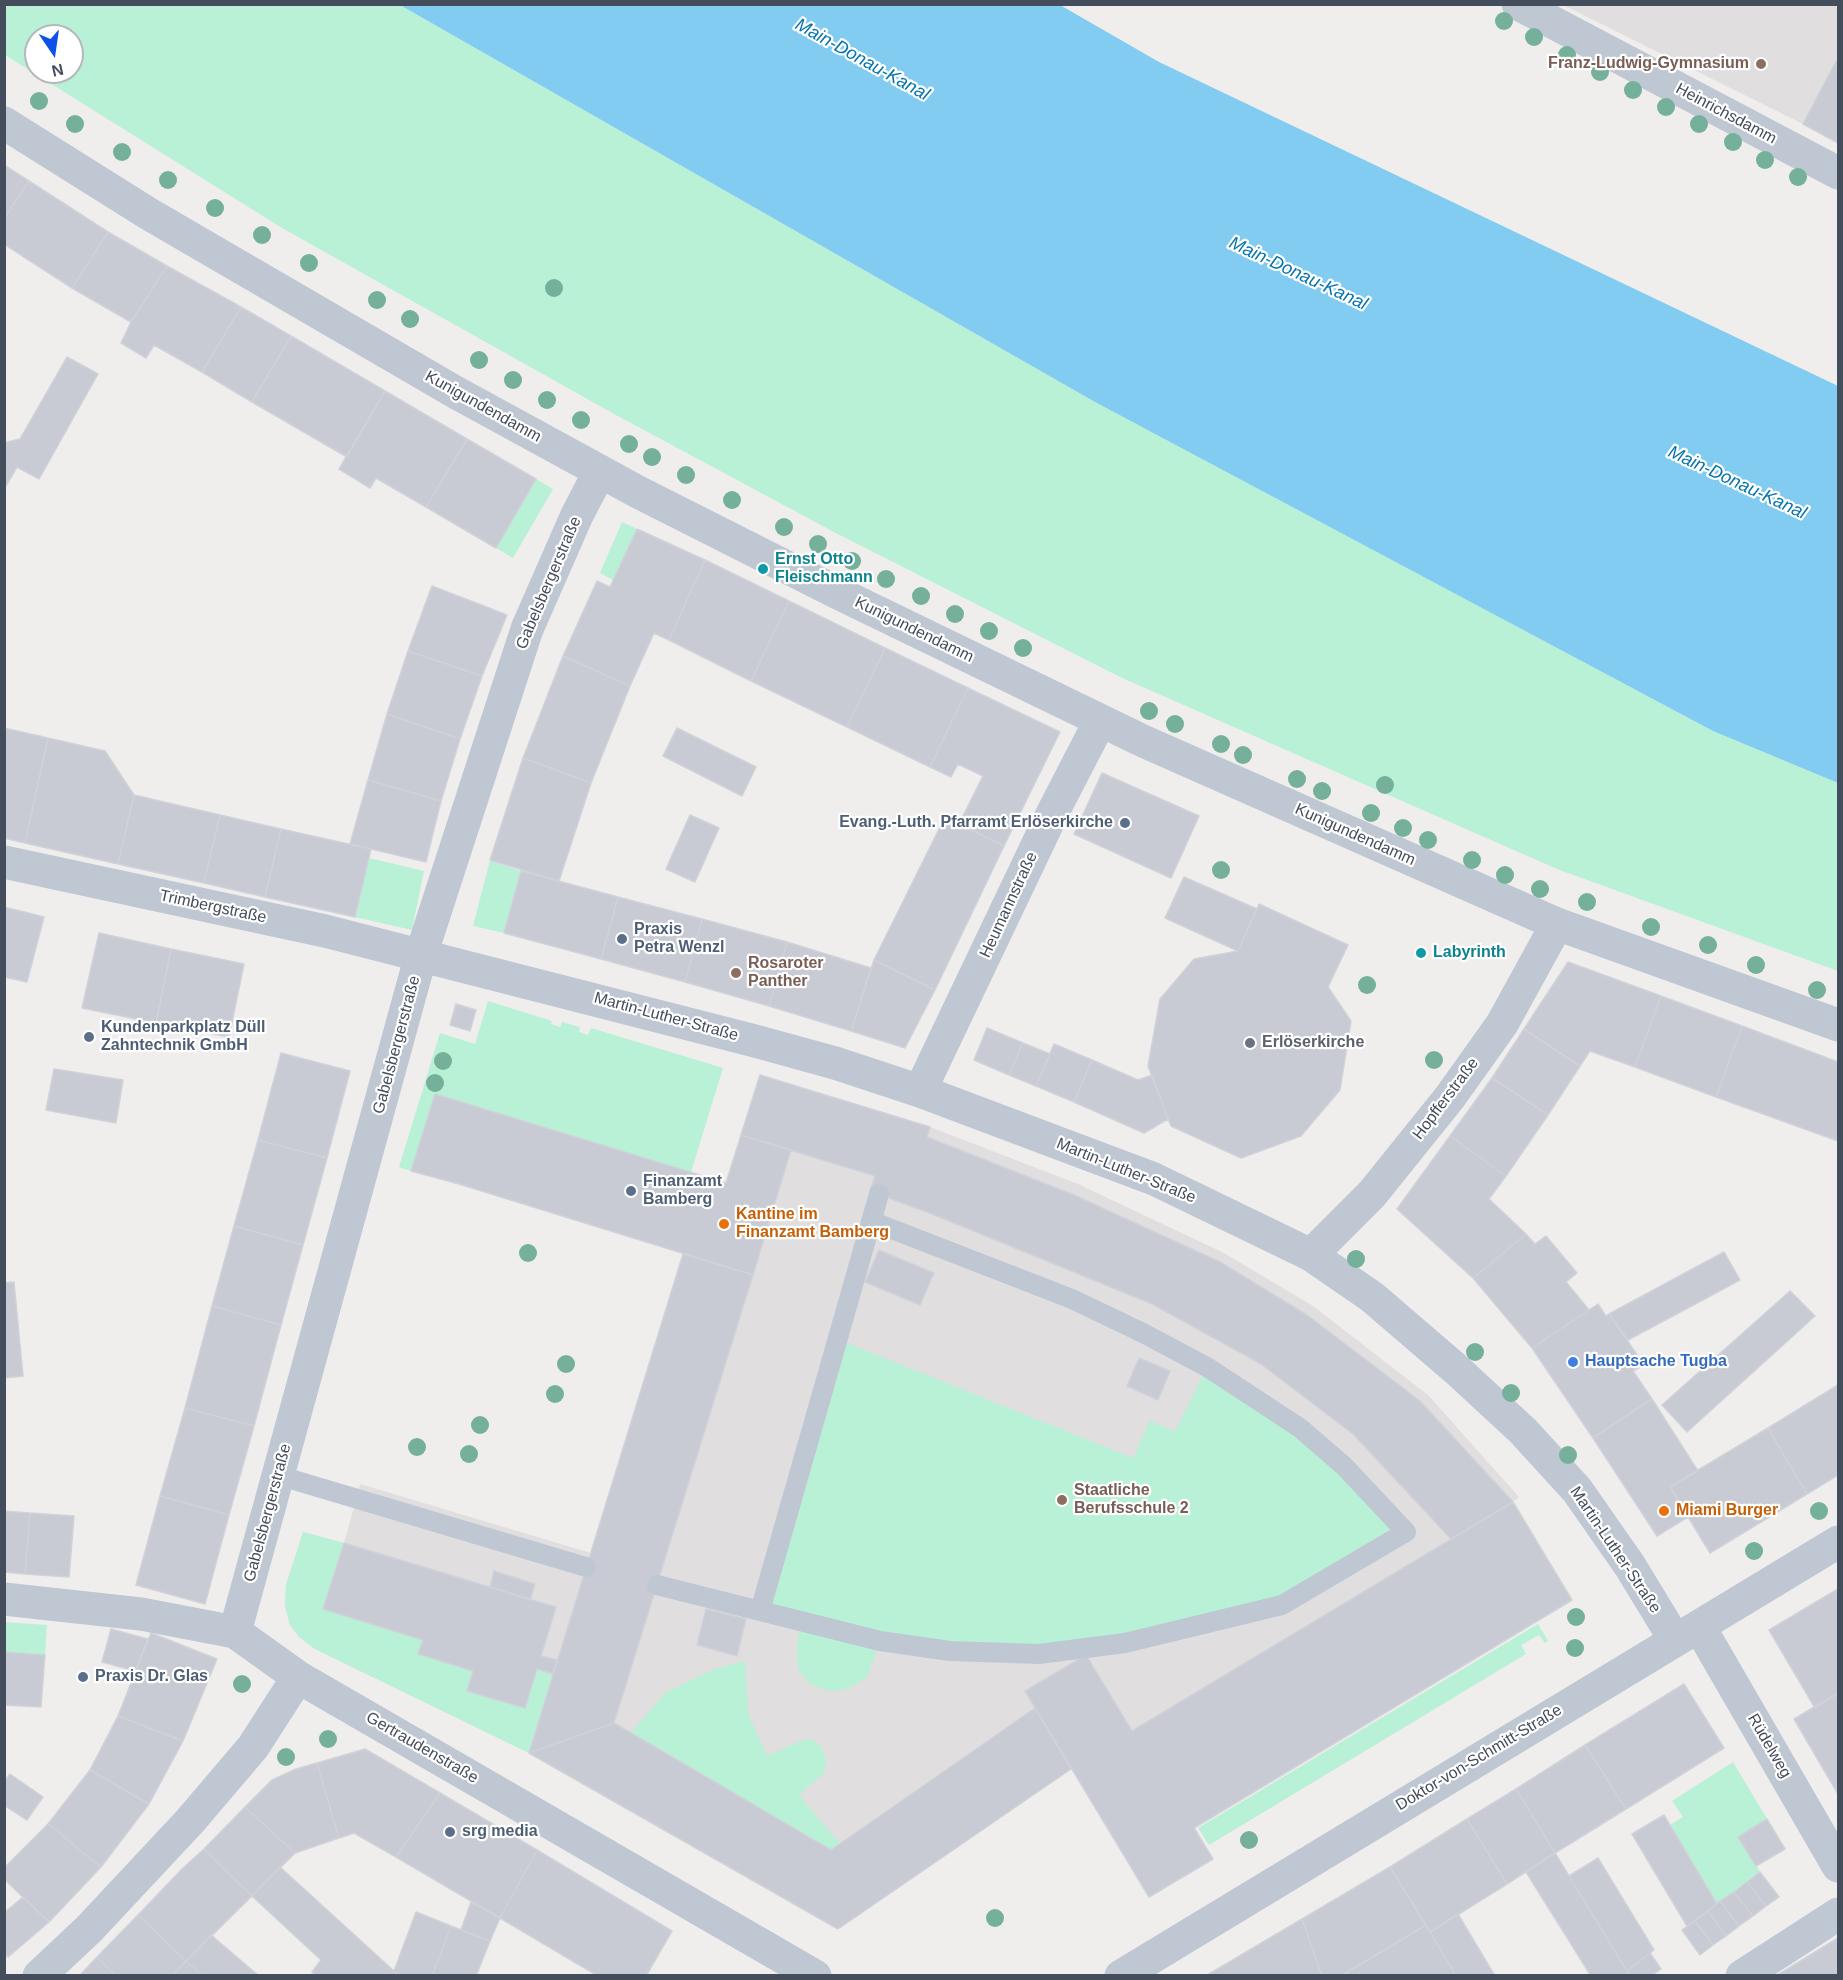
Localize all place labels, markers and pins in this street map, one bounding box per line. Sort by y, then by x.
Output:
place label: Franz-Ludwig-Gymnasium [1548,54,1749,74]
marker: Franz-Ludwig-Gymnasium [1754,57,1768,71]
place label: Ernst Otto Fleischmann [775,550,873,588]
marker: Ernst Otto Fleischmann [756,562,770,576]
place label: Evang.-Luth. Pfarramt Erlöserkirche [839,813,1113,833]
marker: Evang.-Luth. Pfarramt Erlöserkirche [1118,816,1132,830]
place label: Praxis Petra Wenzl [634,920,724,958]
marker: Praxis Petra Wenzl [615,932,629,946]
place label: Labyrinth [1433,943,1506,963]
marker: Labyrinth [1414,946,1428,960]
place label: Rosaroter Panther [748,954,824,992]
marker: Rosaroter Panther [729,966,743,980]
place label: Kundenparkplatz Düll Zahntechnik GmbH [101,1018,265,1056]
marker: Kundenparkplatz Düll Zahntechnik GmbH [82,1030,96,1044]
place label: Erlöserkirche [1262,1033,1364,1053]
marker: Erlöserkirche [1243,1036,1257,1050]
place label: Finanzamt Bamberg [643,1172,722,1210]
marker: Finanzamt Bamberg [624,1184,638,1198]
place label: Kantine im Finanzamt Bamberg [736,1205,889,1243]
marker: Kantine im Finanzamt Bamberg [717,1217,731,1231]
place label: Hauptsache Tugba [1585,1352,1727,1372]
marker: Hauptsache Tugba [1566,1355,1580,1369]
place label: Staatliche Berufsschule 2 [1074,1481,1189,1519]
marker: Staatliche Berufsschule 2 [1055,1493,1069,1507]
place label: Miami Burger [1676,1501,1778,1521]
marker: Miami Burger [1657,1504,1671,1518]
place label: Praxis Dr. Glas [95,1667,208,1687]
marker: Praxis Dr. Glas [76,1670,90,1684]
place label: srg media [462,1822,538,1842]
marker: srg media [443,1825,457,1839]

